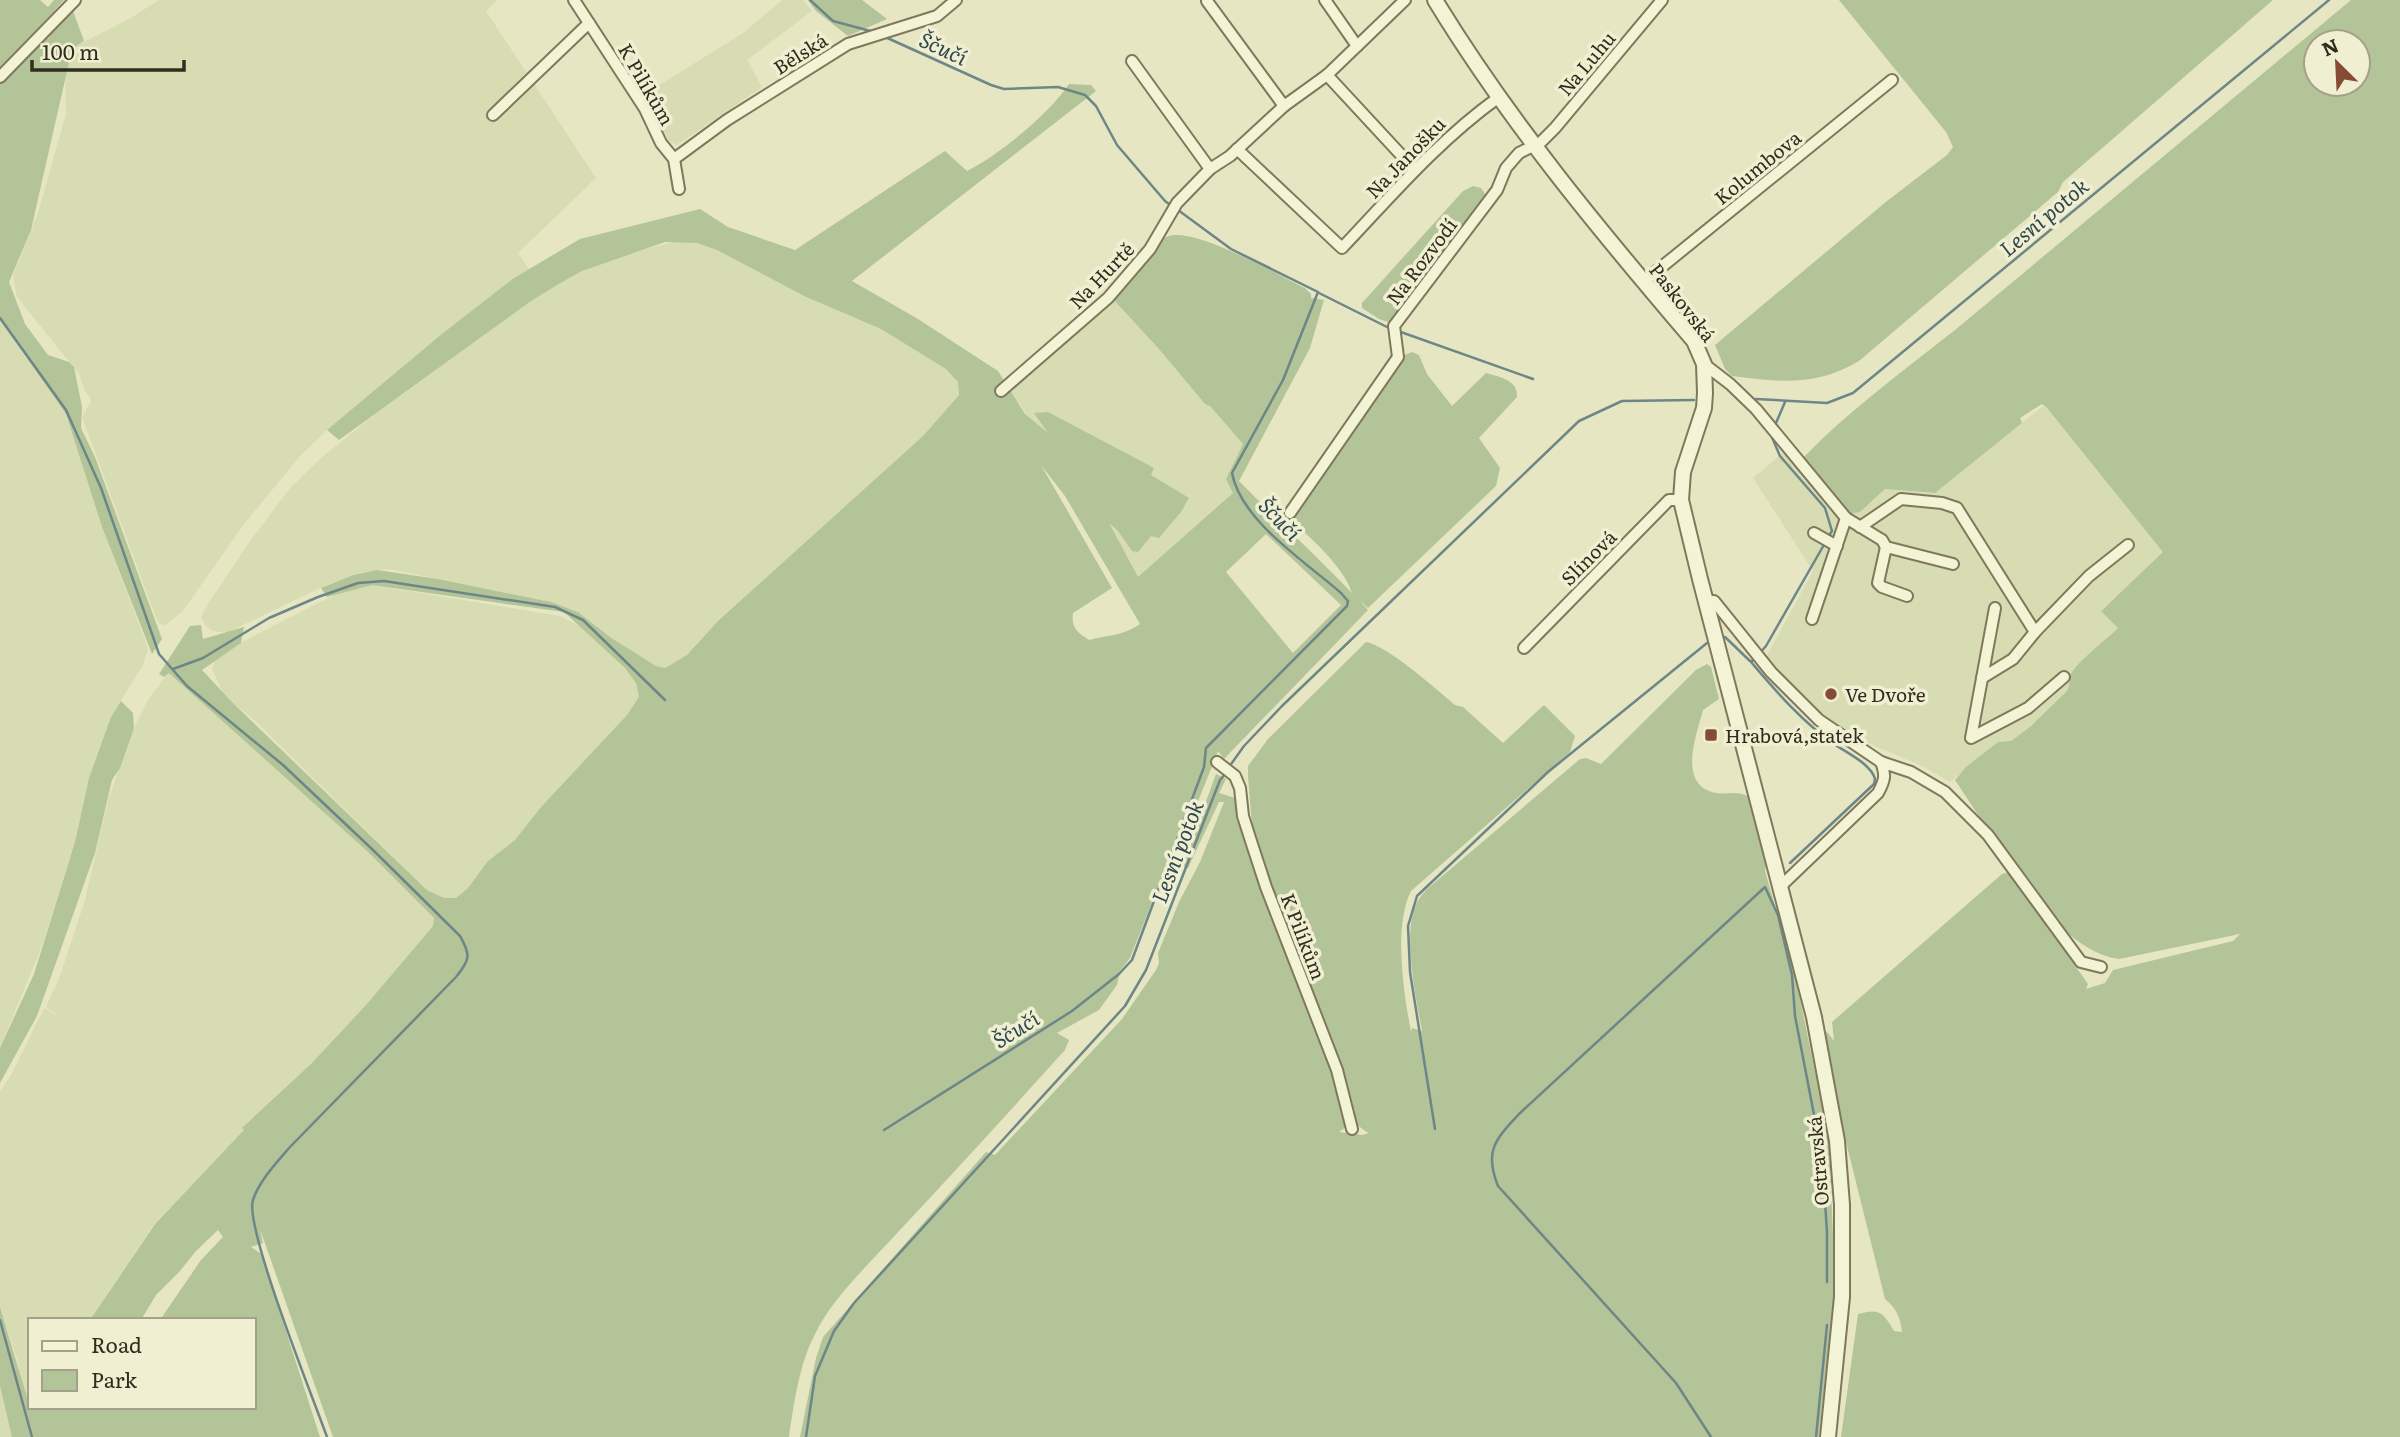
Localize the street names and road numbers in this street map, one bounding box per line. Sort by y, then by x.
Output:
street label: Bělská [768,25,833,80]
street label: Na Luhu [1551,25,1621,101]
street label: K Pilíkům [612,38,682,130]
street label: Na Janošku [1359,110,1451,204]
street label: Kolumbova [1708,123,1807,211]
street label: Na Rozvodí [1379,212,1463,310]
street label: Na Hurtě [1062,235,1140,315]
street label: Paskovská [1643,257,1723,348]
street label: Slínová [1554,522,1623,591]
street label: K Pilíkům [1275,889,1333,983]
street label: Ostravská [1799,1114,1835,1207]

